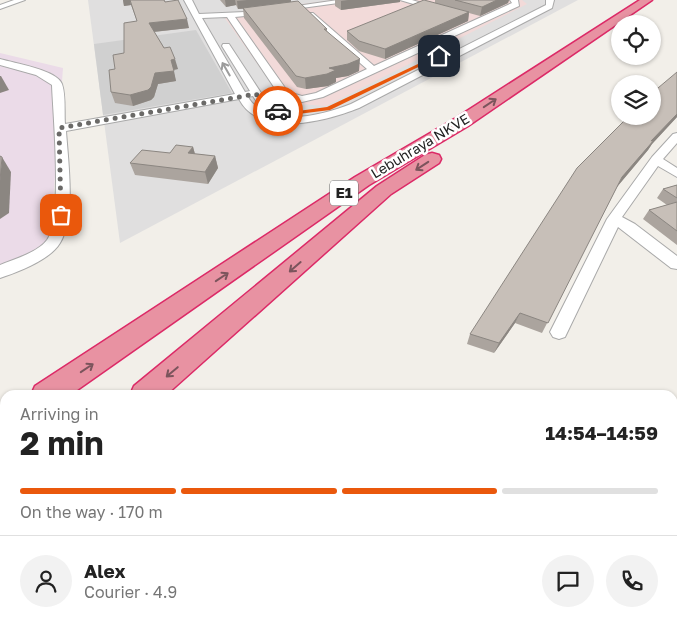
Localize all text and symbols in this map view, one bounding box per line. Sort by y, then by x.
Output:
map controls [611,15,661,125]
button: locate [611,15,661,65]
pin [418,35,460,77]
icon: home [425,42,453,70]
one-way arrow [220,62,230,77]
button: layers [611,75,661,125]
courier [253,86,303,136]
icon: car [264,97,292,125]
one-way arrow [483,98,497,108]
street label: Lebuhraya NKVE [367,109,472,182]
one-way arrow [416,161,430,171]
road number: E1 [330,180,358,206]
pin [40,194,82,236]
icon: bag [47,201,75,229]
one-way arrow [289,261,302,272]
one-way arrow [215,272,229,283]
one-way arrow [80,363,94,373]
one-way arrow [166,367,179,378]
text: Arriving in [20,404,99,424]
text: 14:54–14:59 [545,421,658,444]
text: 2 min [20,424,104,462]
text: On the way · 170 m [20,502,163,522]
button: person [20,555,72,607]
button: chat [542,555,594,607]
button: phone [606,555,658,607]
text: Alex [84,559,125,582]
text: Courier · 4.9 [84,582,177,602]

